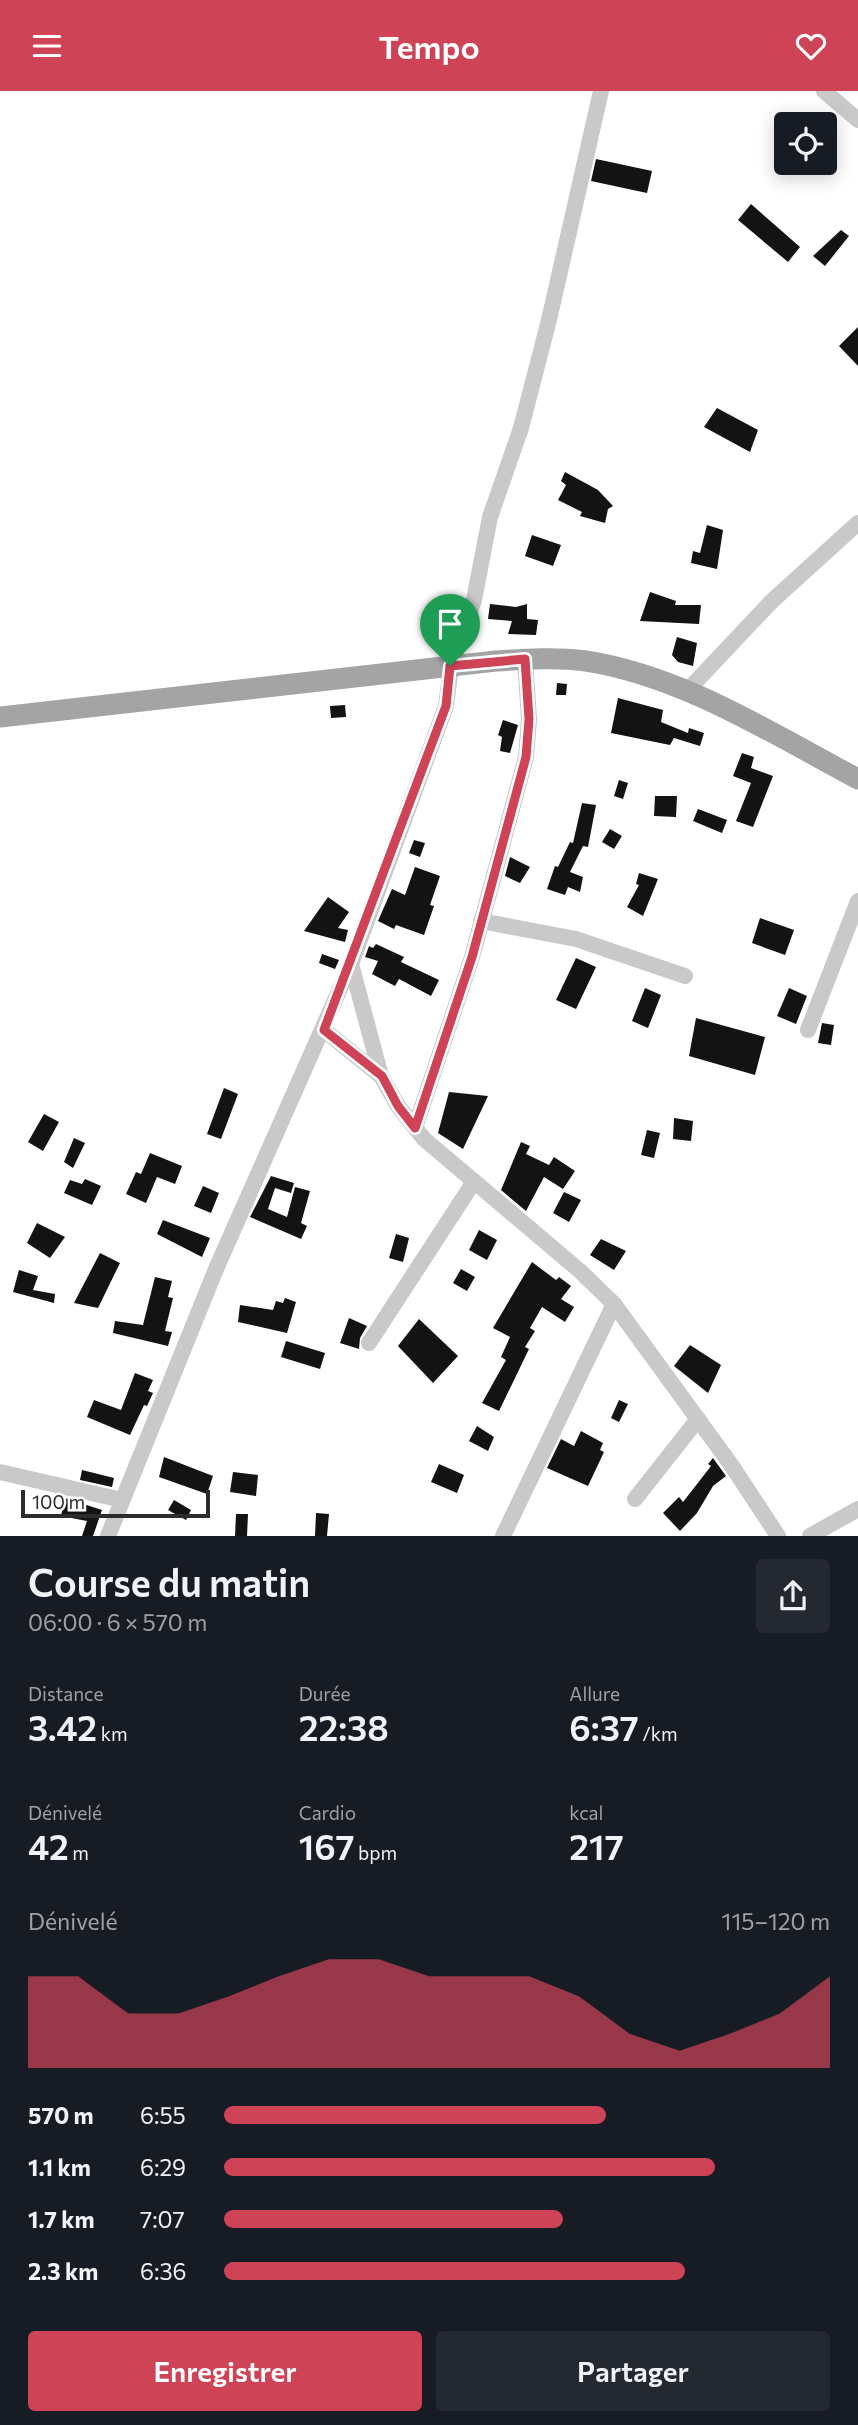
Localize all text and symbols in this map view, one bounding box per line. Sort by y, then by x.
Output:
text: Tempo [378,26,480,66]
icon: menu [28,27,66,65]
icon: heart [792,27,830,65]
map controls [774,112,837,175]
button: locate [774,112,837,175]
pin [420,594,480,666]
icon: arrive [431,605,469,643]
scale bar [21,1487,210,1519]
text: 100 m [32,1490,85,1513]
text: Course du matin [28,1558,310,1605]
button: share [756,1559,830,1633]
text: 06:00 · 6 × 570 m [28,1608,207,1636]
text: Distance [28,1682,104,1705]
text: Durée [299,1682,351,1705]
text: Allure [569,1682,620,1705]
text: 3.42 [28,1705,97,1748]
text: 22:38 [299,1705,389,1748]
text: 6:37 [569,1705,639,1748]
text: km [97,1722,128,1745]
text: /km [639,1722,678,1745]
text: Dénivelé [28,1801,102,1824]
text: Cardio [299,1801,356,1824]
text: kcal [569,1801,603,1824]
text: 42 [28,1824,69,1867]
text: 167 [299,1824,354,1867]
text: 217 [569,1824,624,1867]
text: m [69,1841,89,1864]
text: bpm [354,1841,397,1864]
text: Dénivelé [28,1907,118,1935]
text: 115–120 m [722,1907,830,1935]
text: 570 m [28,2101,94,2129]
text: 6:55 [140,2101,186,2129]
text: 1.1 km [28,2153,91,2181]
text: 6:29 [140,2153,186,2181]
text: 1.7 km [28,2205,95,2233]
text: 7:07 [140,2205,185,2233]
text: 2.3 km [28,2257,98,2285]
text: 6:36 [140,2257,186,2285]
button: Enregistrer [28,2331,422,2411]
button: Partager [436,2331,830,2411]

